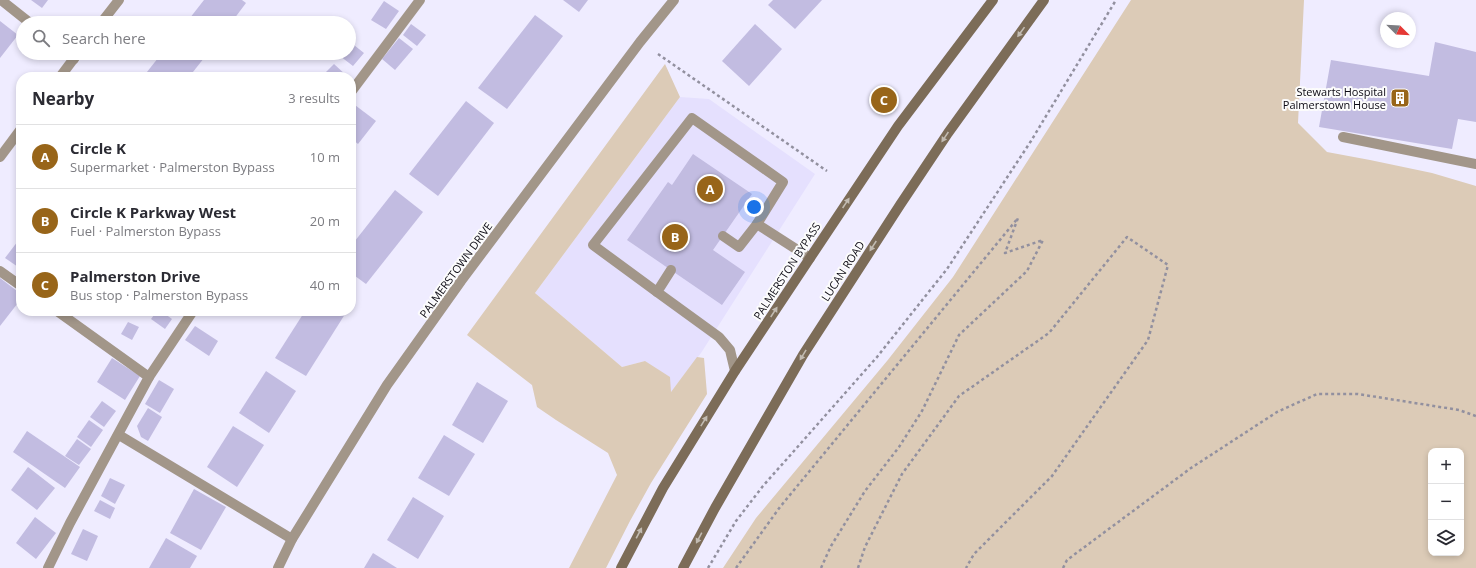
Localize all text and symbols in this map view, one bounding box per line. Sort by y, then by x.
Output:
north arrow [1380,12,1416,48]
search box [16,16,356,60]
one-way arrow [1017,26,1025,37]
icon: search [30,27,52,49]
text: Search here [62,28,146,48]
place label: Stewarts Hospital Palmerstown House [1283,84,1386,112]
pin: C [871,85,897,115]
text: Nearby [32,87,94,110]
building icon: Stewarts Hospital Palmerstown House [1389,87,1411,109]
text: 3 results [288,89,340,107]
one-way arrow [941,132,949,143]
text: Circle K [70,138,126,158]
text: A [41,148,49,166]
text: 10 m [310,148,340,166]
text: Supermarket · Palmerston Bypass [70,158,275,176]
pin: A [697,174,723,204]
your location [744,197,764,217]
one-way arrow [842,198,850,209]
text: Circle K Parkway West [70,202,236,222]
text: B [41,212,49,230]
text: 20 m [310,212,340,230]
street label: PALMERSTOWN DRIVE [416,219,495,320]
street label: PALMERSTON BYPASS [750,219,824,322]
text: Fuel · Palmerston Bypass [70,222,221,240]
pin: B [662,222,688,252]
street label: LUCAN ROAD [817,238,868,304]
one-way arrow [870,240,877,252]
text: Palmerston Drive [70,266,200,286]
text: C [41,276,49,294]
text: 40 m [310,276,340,294]
text: Bus stop · Palmerston Bypass [70,286,248,304]
one-way arrow [770,307,778,317]
one-way arrow [799,350,807,360]
one-way arrow [700,416,708,426]
map controls [1428,448,1464,556]
button: + [1428,448,1464,484]
button: − [1428,484,1464,520]
button: layers [1428,520,1464,556]
one-way arrow [635,528,642,539]
one-way arrow [696,532,702,544]

